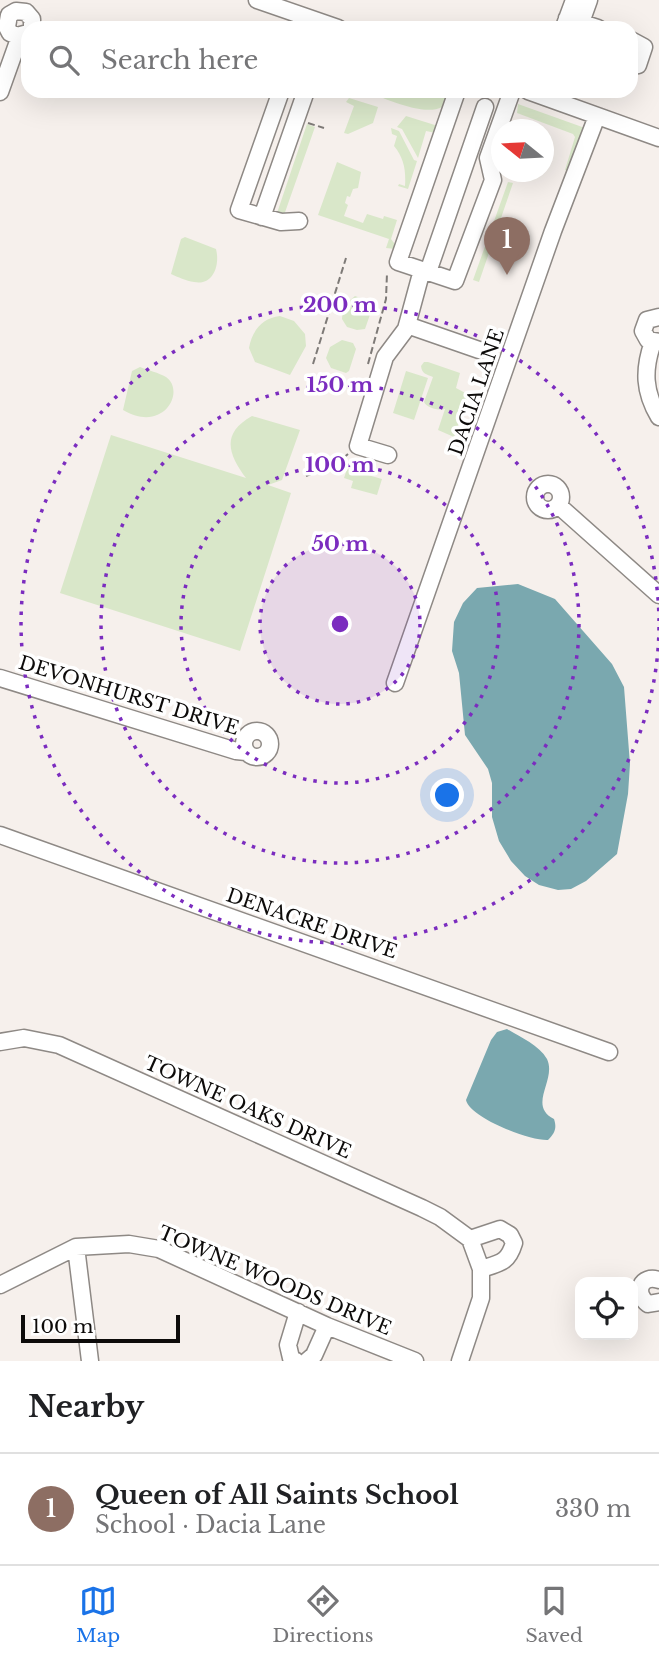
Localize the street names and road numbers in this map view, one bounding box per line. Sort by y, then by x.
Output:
street label: DACIA LANE [444,326,509,459]
street label: DEVONHURST DRIVE [16,651,242,740]
street label: DENACRE DRIVE [223,883,400,964]
street label: TOWNE OAKS DRIVE [141,1051,355,1164]
street label: TOWNE WOODS DRIVE [155,1221,395,1340]

